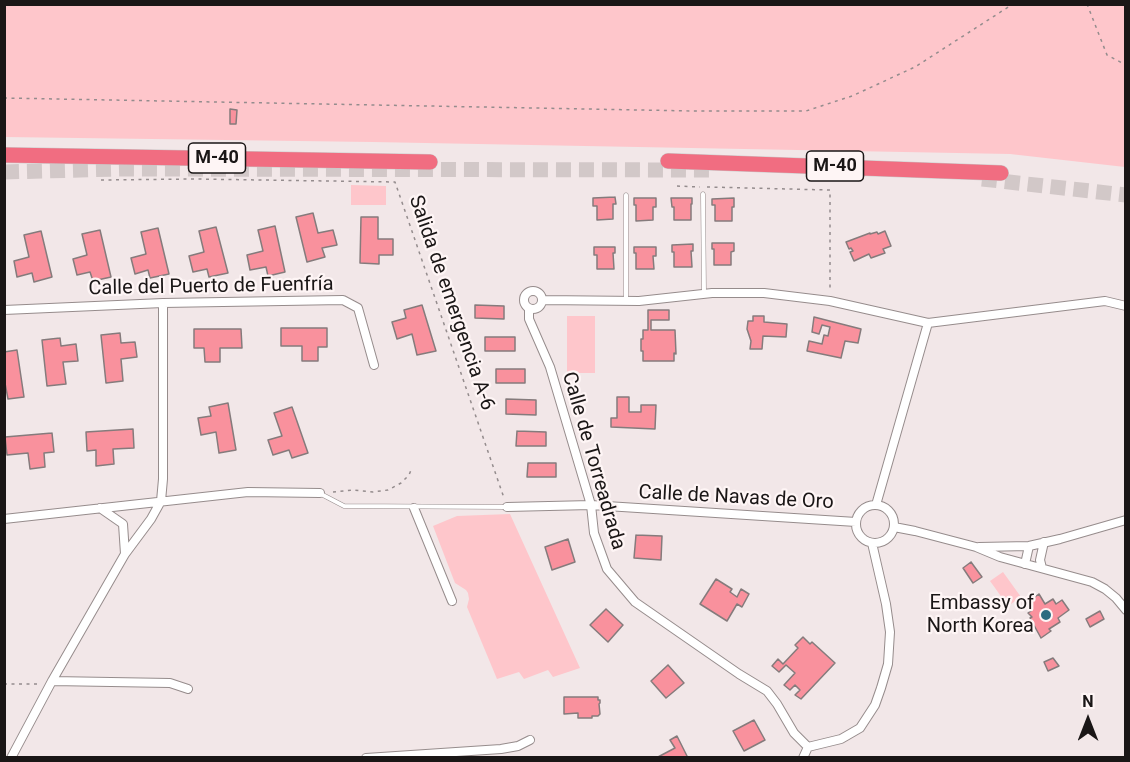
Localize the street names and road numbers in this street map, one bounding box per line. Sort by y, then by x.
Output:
road number: M-40 [188,143,246,173]
road number: M-40 [806,151,864,181]
street label: Salida de emergencia A-6 [403,192,499,414]
street label: Calle del Puerto de Fuenfría [88,273,334,301]
street label: Calle de Torreadrada [556,369,630,553]
street label: Calle de Navas de Oro [638,481,834,515]

